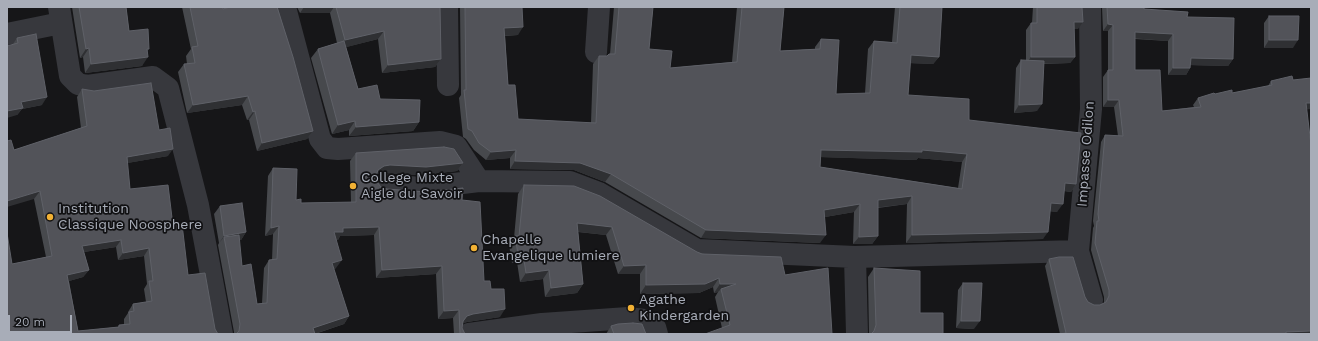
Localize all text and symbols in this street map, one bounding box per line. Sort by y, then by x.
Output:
street label: Impasse Odilon [1074,101,1098,207]
place label: College Mixte Aigle du Savoir [361,170,462,202]
marker: College Mixte Aigle du Savoir [348,181,358,191]
place label: Institution Classique Noosphere [58,201,202,234]
marker: Institution Classique Noosphere [45,212,55,222]
place label: Chapelle Evangelique lumiere [482,232,620,264]
marker: Chapelle Evangelique lumiere [469,243,479,253]
place label: Agathe Kindergarden [639,292,729,324]
marker: Agathe Kindergarden [626,303,636,313]
scale bar [10,307,74,333]
text: 20 m [15,315,45,329]

